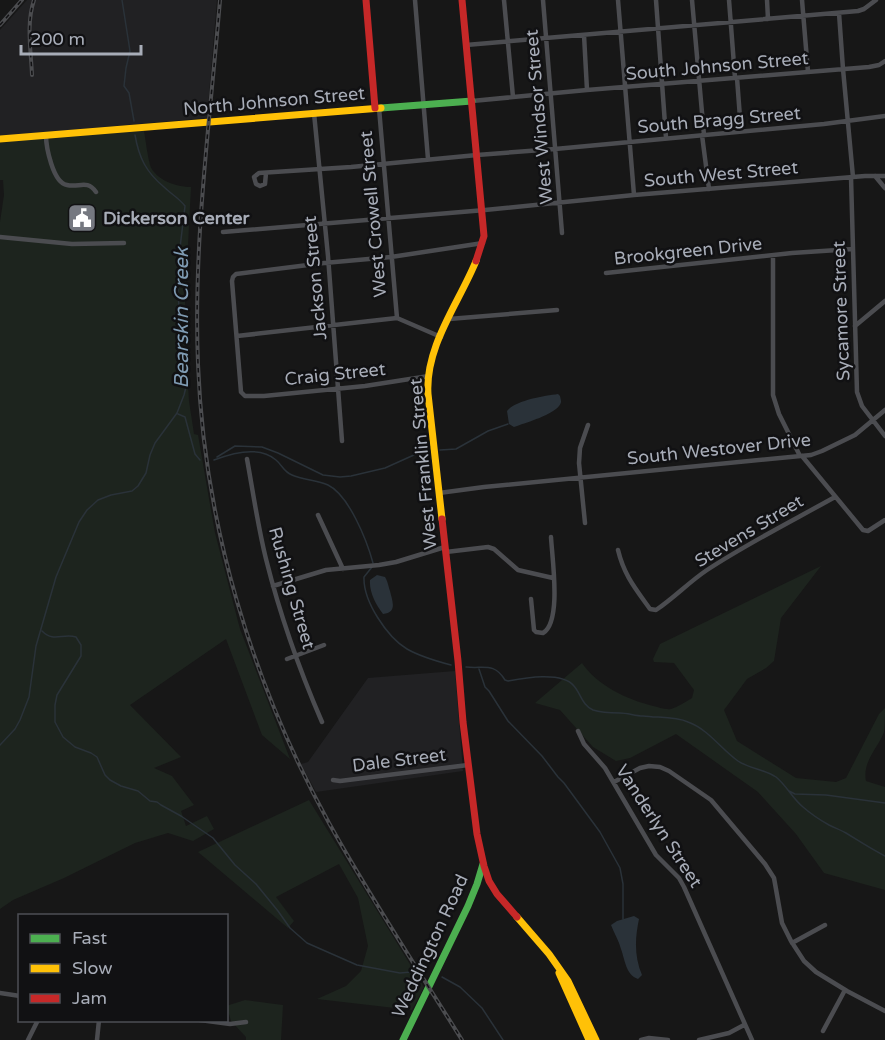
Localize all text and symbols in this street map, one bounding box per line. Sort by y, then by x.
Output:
scale bar [21,18,141,56]
text: 200 m [30,28,85,50]
street label: West Windsor Street [520,29,558,205]
street label: South Johnson Street [625,47,809,85]
street label: North Johnson Street [182,82,366,120]
street label: South Bragg Street [636,102,802,138]
street label: West Crowell Street [355,130,391,298]
street label: South West Street [643,156,799,192]
public building icon: Dickerson Center [66,202,98,234]
place label: Dickerson Center [103,207,250,229]
street label: Jackson Street [299,215,331,341]
street label: Brookgreen Drive [613,232,763,270]
street label: Sycamore Street [828,240,854,381]
water label: Bearskin Creek [170,245,194,389]
street label: Craig Street [283,358,387,390]
street label: West Franklin Street [405,377,441,551]
street label: South Westover Drive [626,428,812,470]
street label: Stevens Street [691,490,807,572]
street label: Rushing Street [264,524,320,652]
street label: Dale Street [351,743,447,777]
street label: Vanderlyn Street [611,760,707,892]
street label: Weddington Road [387,871,473,1021]
legend [18,914,228,1022]
text: Fast [72,927,107,949]
text: Slow [72,957,113,979]
text: Jam [72,987,107,1009]

